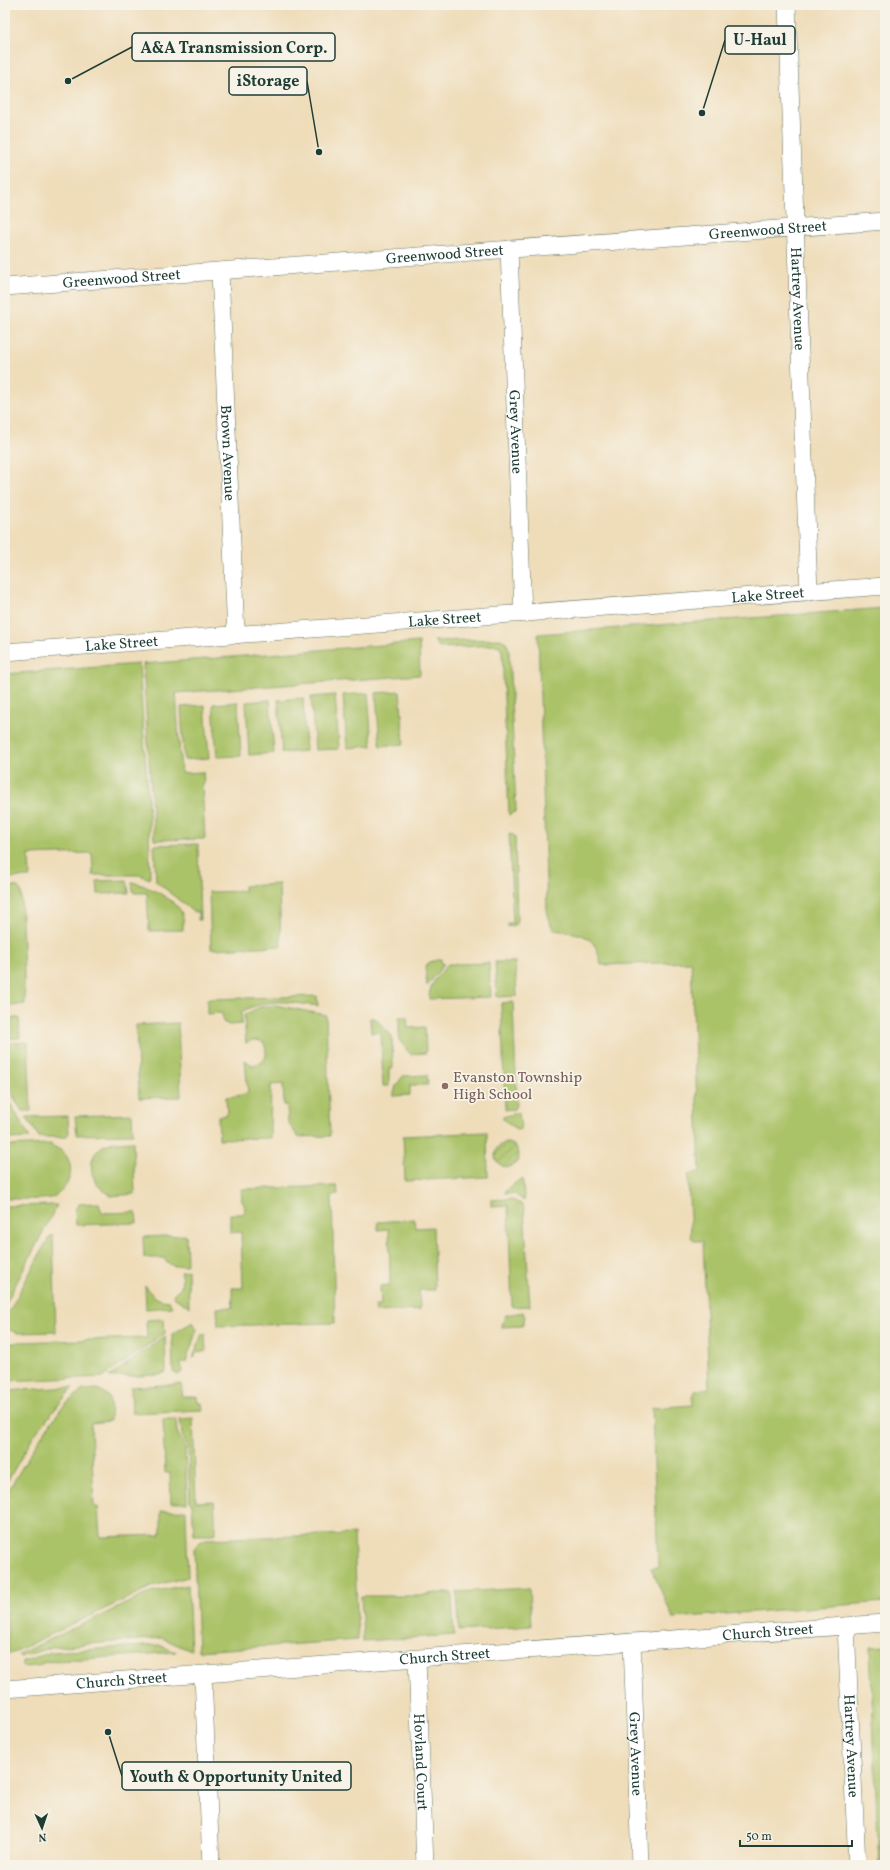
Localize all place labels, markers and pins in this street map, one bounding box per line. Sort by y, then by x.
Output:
callout: U-Haul [725,26,795,54]
callout: A&A Transmission Corp. [132,33,335,61]
callout: iStorage [229,67,307,95]
place label: Evanston Township High School [453,1068,582,1106]
marker: Evanston Township High School [440,1081,450,1091]
callout: Youth & Opportunity United [122,1762,351,1790]

